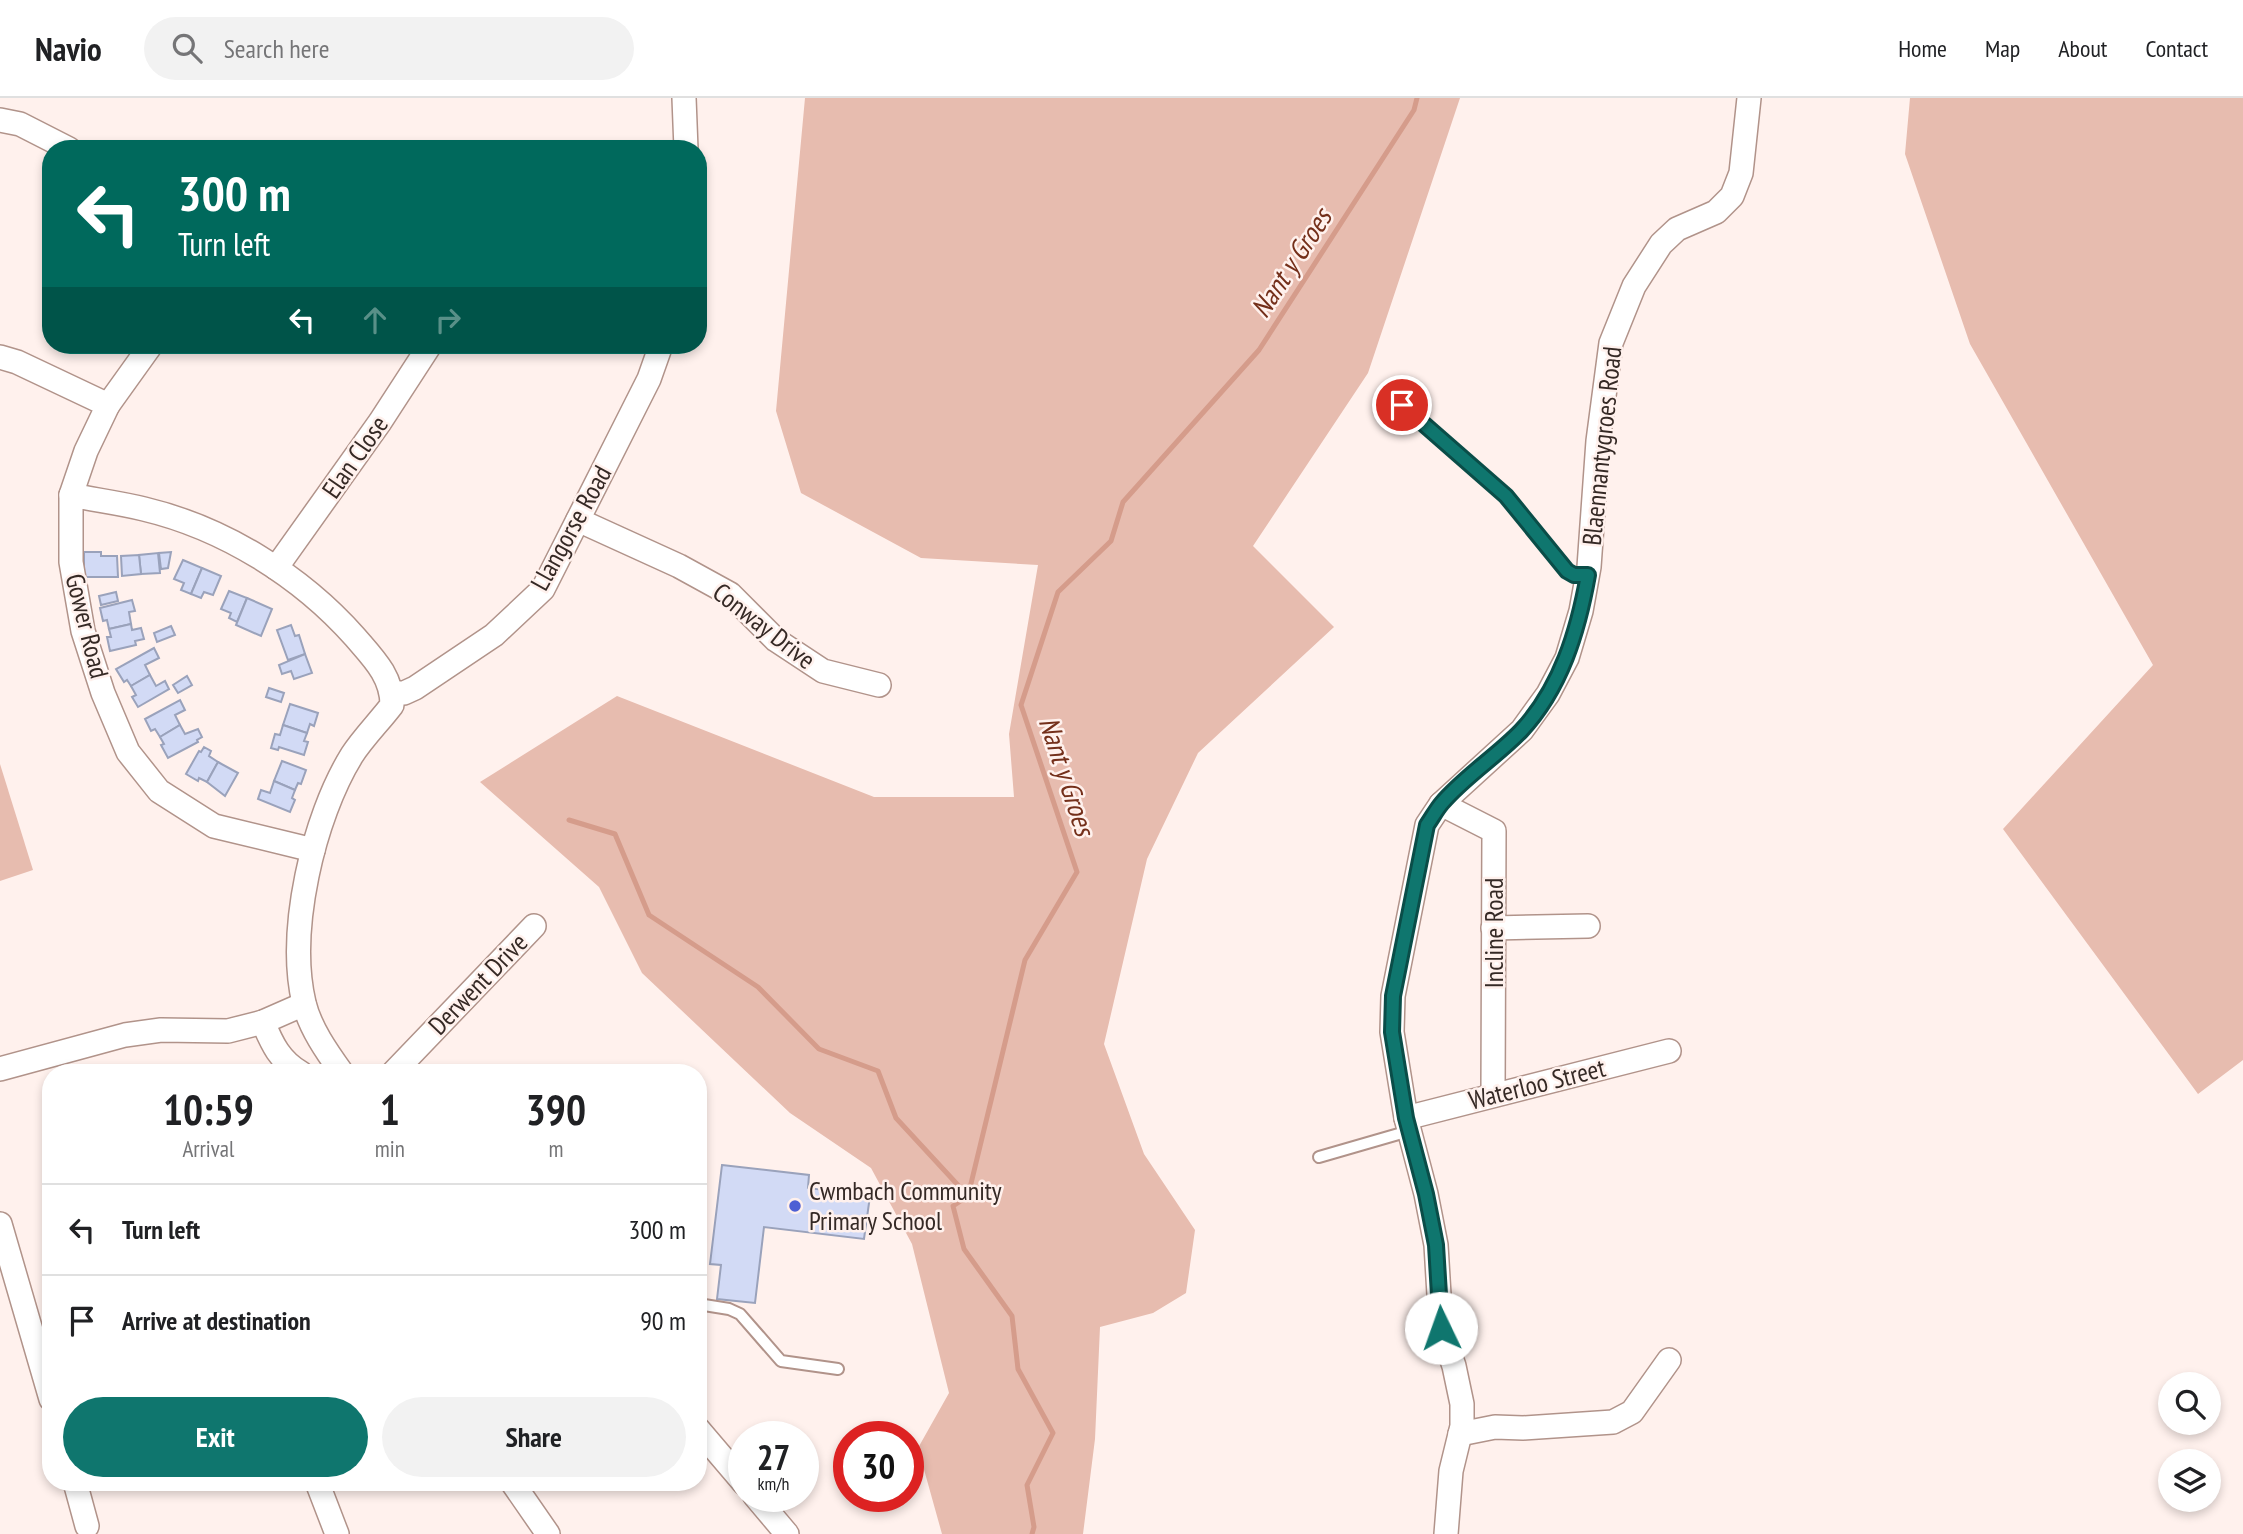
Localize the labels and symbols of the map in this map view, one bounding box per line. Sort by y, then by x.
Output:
water label: Nant y Groes [1242,199,1341,324]
street label: Blaennantygroes Road [1575,345,1628,547]
pin [1372,375,1432,435]
street label: Elan Close [314,409,395,504]
street label: Llangorse Road [523,460,618,596]
street label: Gower Road [59,570,116,682]
street label: Conway Drive [706,575,822,676]
water label: Nant y Groes [1031,712,1105,842]
street label: Incline Road [1477,878,1510,988]
street label: Derwent Drive [421,926,534,1041]
street label: Waterloo Street [1465,1051,1609,1116]
place label: Cwmbach Community Primary School [809,1174,1002,1237]
marker: Cwmbach Community Primary School [787,1198,803,1214]
position arrow [1404,1291,1478,1365]
speed limit sign: 30 [833,1421,924,1512]

